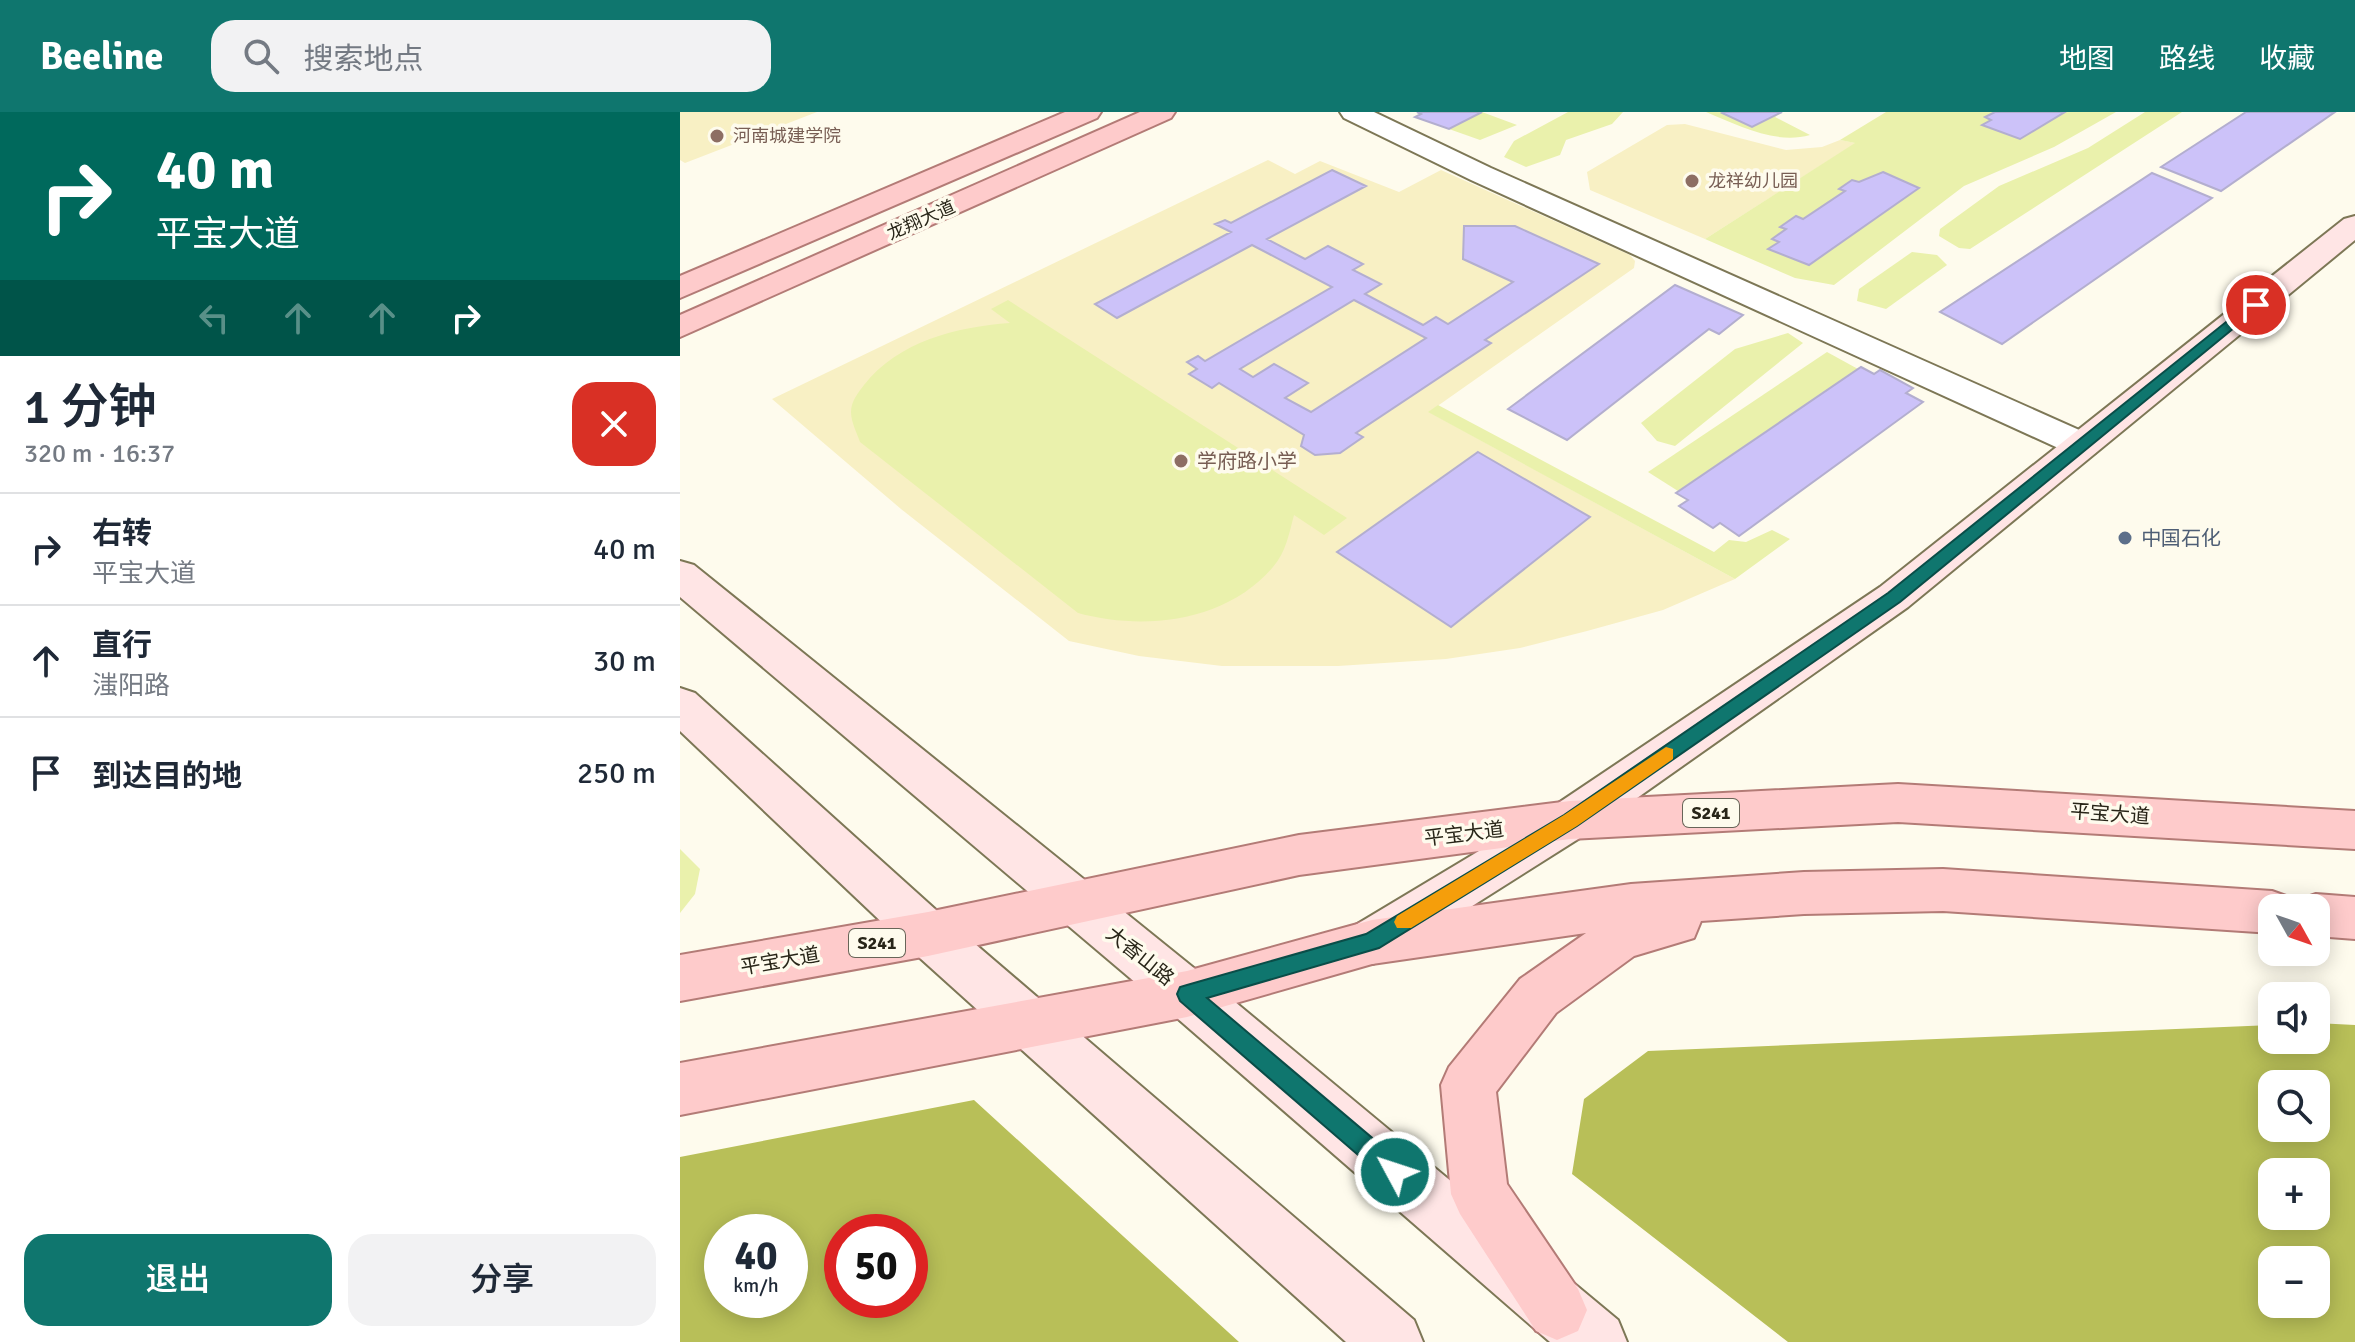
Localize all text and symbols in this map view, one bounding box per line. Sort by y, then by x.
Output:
search box [211,20,771,92]
text: Beeline [40,33,163,80]
icon: search [239,34,283,78]
text: 搜索地点 [303,41,423,78]
text: 地图 [2059,42,2115,76]
text: 路线 [2159,42,2215,76]
text: 收藏 [2259,42,2315,76]
place label: 河南城建学院 [733,125,841,147]
marker: 河南城建学院 [708,127,726,145]
text: 40 m [156,135,274,204]
icon: right [24,144,128,248]
place label: 龙祥幼儿园 [1708,170,1798,192]
marker: 龙祥幼儿园 [1683,172,1701,190]
street label: 龙翔大道 [884,195,958,245]
text: 平宝大道 [156,212,300,257]
pin [2222,271,2290,339]
icon: arrive [2234,283,2278,327]
icon: left [192,296,236,340]
icon: ahead [276,296,320,340]
icon: ahead [360,296,404,340]
icon: right [444,296,488,340]
text: 1 分钟 [24,378,156,437]
button: close [572,382,656,466]
text: 320 m · 16:37 [24,438,175,470]
place label: 学府路小学 [1197,449,1297,474]
marker: 学府路小学 [1172,452,1190,470]
text: 右转 [92,515,152,552]
place label: 中国石化 [2141,526,2221,551]
icon: right [24,527,68,571]
marker: 中国石化 [2116,529,2134,547]
text: 40 m [593,531,656,568]
text: 平宝大道 [92,558,196,590]
text: 直行 [92,627,152,664]
icon: ahead [24,639,68,683]
text: 30 m [593,643,656,680]
text: 滍阳路 [92,670,170,702]
icon: arrive [24,751,68,795]
text: 250 m [577,755,656,792]
text: 到达目的地 [92,758,242,795]
road number: S241 [1683,799,1739,827]
street label: 平宝大道 [2069,799,2151,829]
street label: 平宝大道 [1423,817,1505,851]
north arrow [2258,894,2330,966]
map controls [2258,894,2330,1318]
street label: 大香山路 [1101,921,1179,991]
road number: S241 [849,929,905,957]
street label: 平宝大道 [738,942,822,980]
button: sound [2258,982,2330,1054]
button: search [2258,1070,2330,1142]
position arrow [1353,1130,1437,1214]
button: + [2258,1158,2330,1230]
speed limit sign: 50 [824,1214,928,1318]
text: 40 [734,1231,778,1281]
button: 退出 [24,1234,332,1326]
button: 分享 [348,1234,656,1326]
button: − [2258,1246,2330,1318]
text: km/h [733,1273,779,1298]

